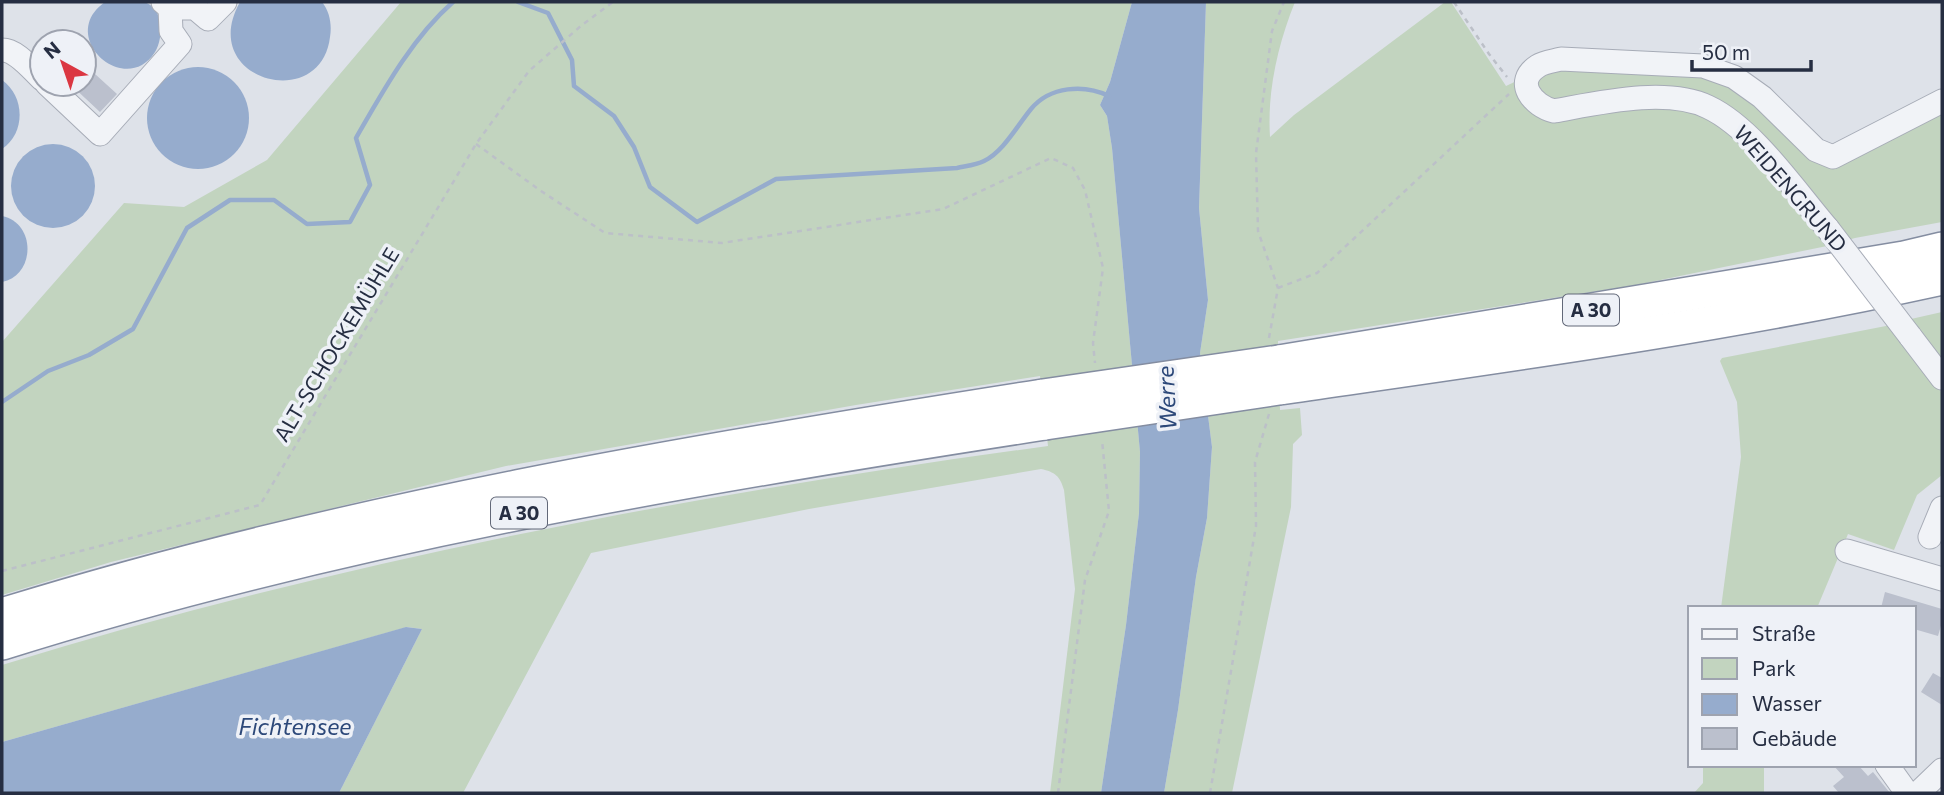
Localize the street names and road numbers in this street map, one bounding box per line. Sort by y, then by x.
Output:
street label: WEIDENGRUND [1729,120,1853,256]
street label: ALT-SCHOCKEMÜHLE [268,243,403,446]
road number: A 30 [1563,294,1619,326]
road number: A 30 [491,498,547,528]

